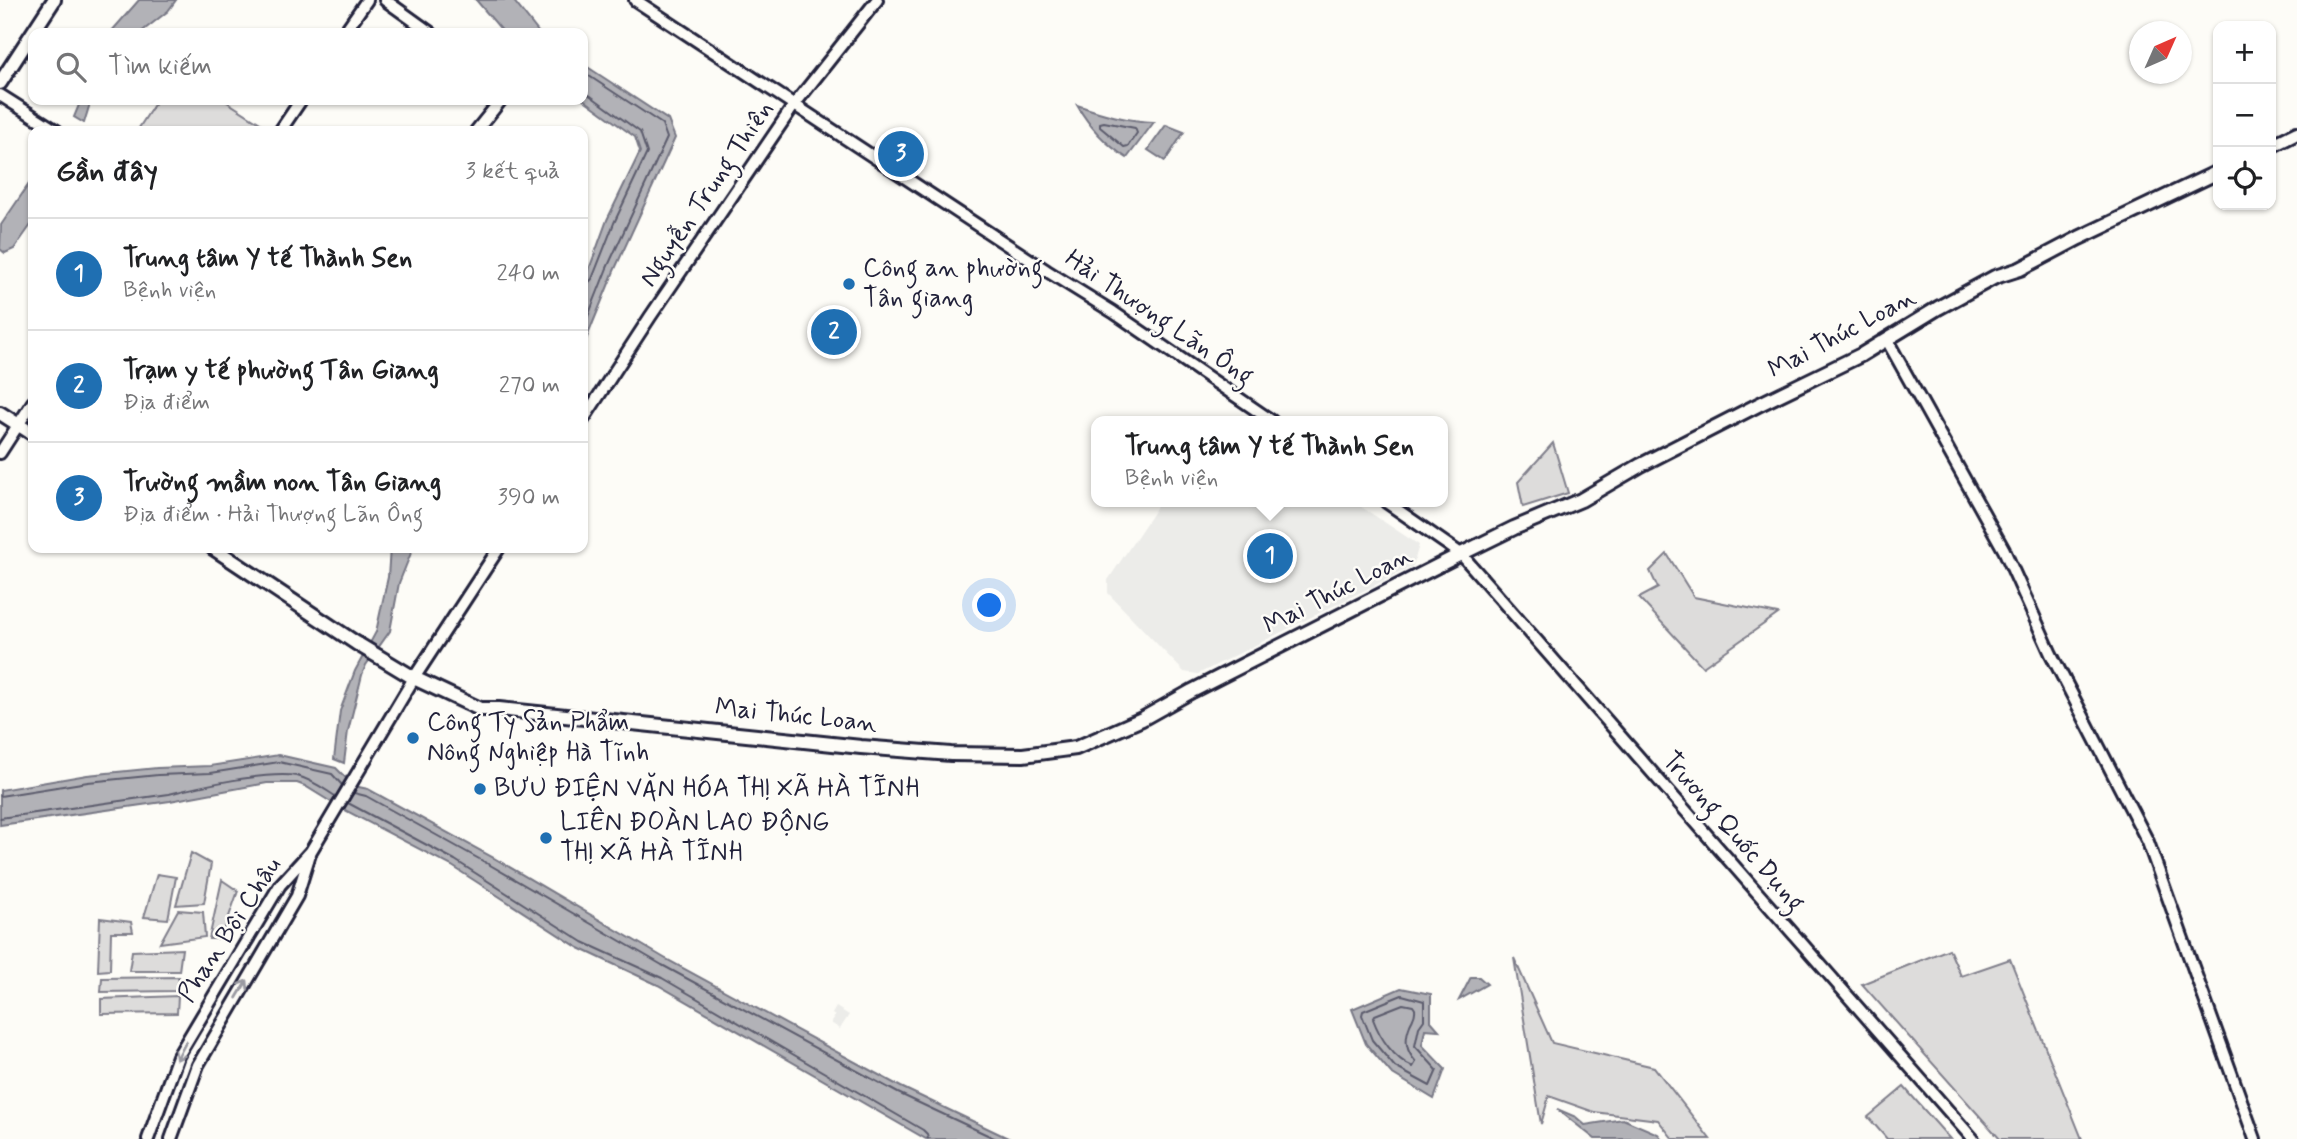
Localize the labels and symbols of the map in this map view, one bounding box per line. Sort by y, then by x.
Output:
north arrow [2129,21,2192,84]
street label: Nguyễn Trung Thiên [632,94,784,295]
pin: 3 [878,128,924,180]
street label: Hải Thượng Lãn Ông [1056,242,1260,396]
place label: Công an phường Tân giang [863,252,1043,319]
marker: Công an phường Tân giang [841,276,857,292]
street label: Mai Thúc Loan [1762,281,1922,387]
pin: 2 [811,306,857,358]
pin: 1 [1247,530,1293,582]
street label: Mai Thúc Loan [1258,539,1418,643]
your location [972,588,1006,622]
street label: Mai Thúc Loan [713,691,879,741]
place label: Công Ty Sản Phẩm Nông Nghiệp Hà Tĩnh [427,706,649,773]
marker: Công Ty Sản Phẩm Nông Nghiệp Hà Tĩnh [405,730,421,746]
street label: Trương Quốc Dụng [1652,745,1812,921]
place label: BƯU ĐIỆN VĂN HÓA THỊ XÃ HÀ TĨNH [494,772,919,806]
marker: BƯU ĐIỆN VĂN HÓA THỊ XÃ HÀ TĨNH [472,781,488,797]
place label: LIÊN ĐOÀN LAO ĐỘNG THỊ XÃ HÀ TĨNH [560,805,829,870]
marker: LIÊN ĐOÀN LAO ĐỘNG THỊ XÃ HÀ TĨNH [538,830,554,846]
street label: Phan Bội Châu [170,851,290,1009]
one-way arrow [235,980,249,1000]
one-way arrow [174,1041,188,1061]

